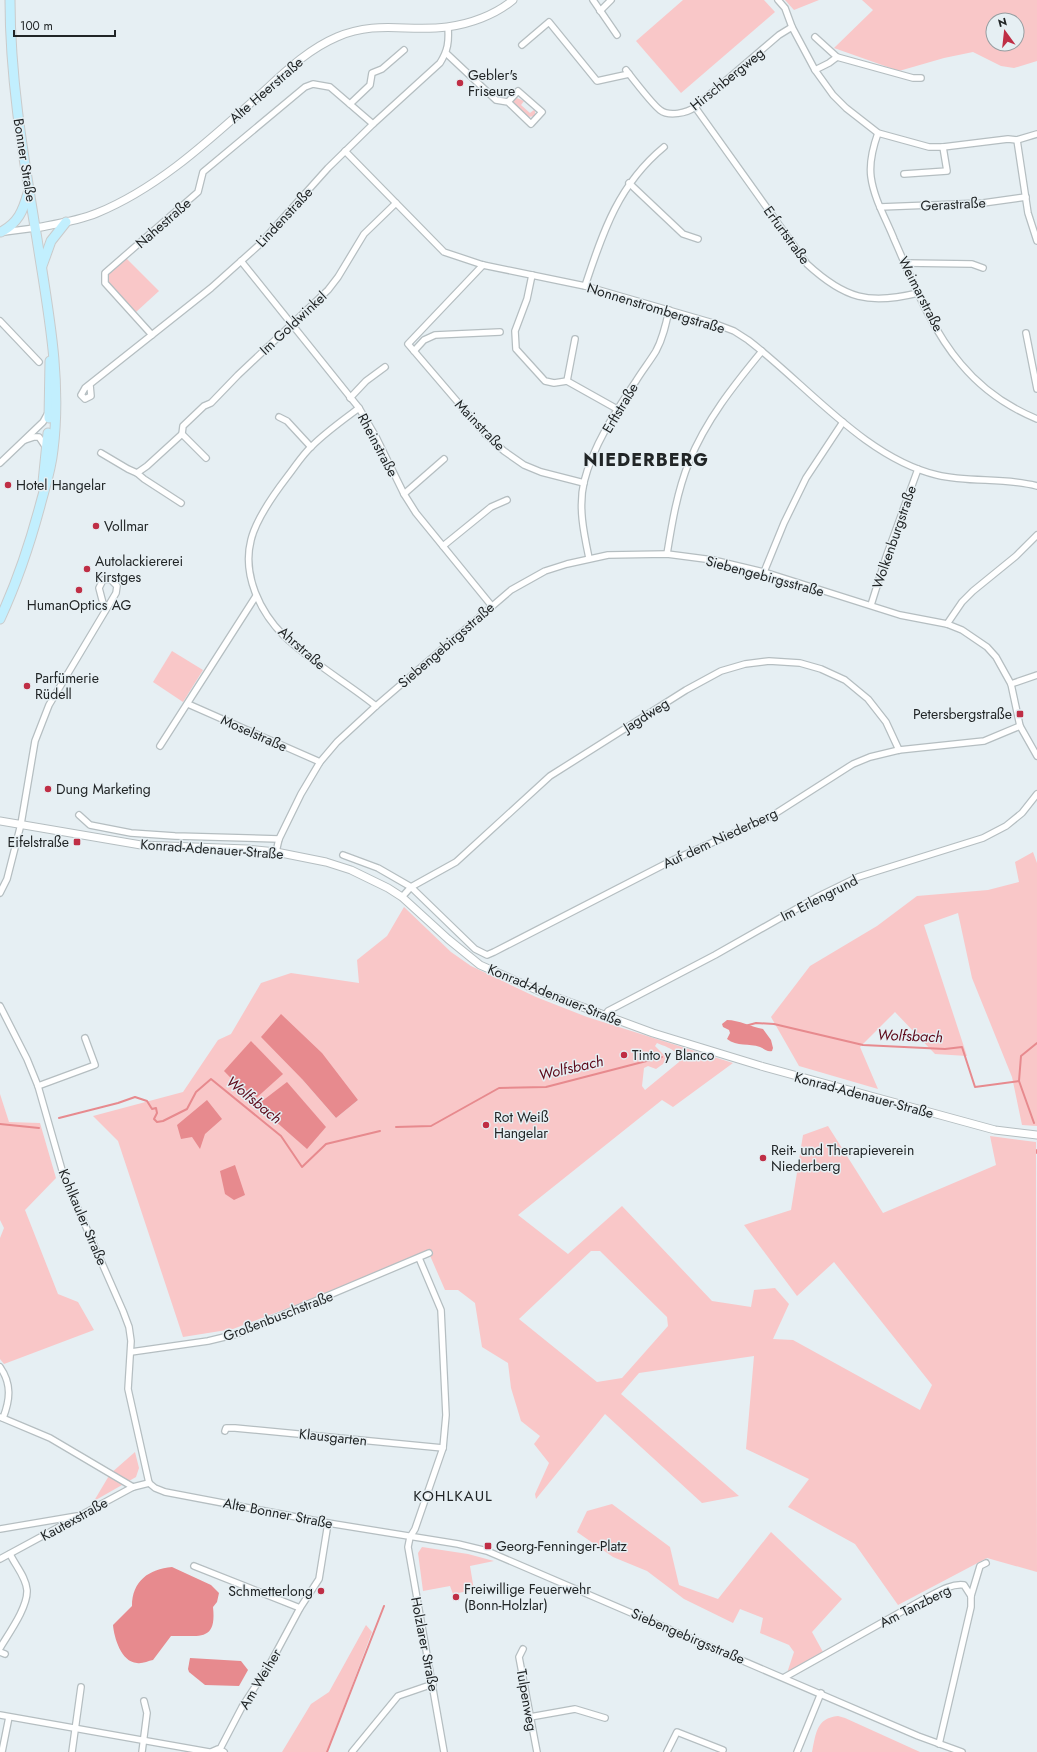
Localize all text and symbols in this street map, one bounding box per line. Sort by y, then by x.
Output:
scale bar [14,12,115,38]
north arrow [985,12,1025,52]
text: N [996,13,1009,31]
text: 100 m [20,17,53,35]
street label: Hirschbergweg [686,43,768,115]
street label: Alte Heerstraße [225,52,307,128]
place label: Gebler's Friseure [468,65,518,101]
marker: Gebler's Friseure [455,78,465,88]
street label: Bonner Straße [9,117,41,203]
street label: Lindenstraße [251,183,317,251]
street label: Gerastraße [920,192,986,216]
street label: Nahestraße [131,193,195,253]
street label: Erfurtstraße [759,202,815,268]
street label: Weimarstraße [894,253,948,335]
street label: Nonnenstrombergstraße [585,277,727,339]
street label: Im Goldwinkel [255,287,331,359]
street label: Erftstraße [597,379,643,437]
street label: Mainstraße [450,395,510,455]
street label: Rheinstraße [353,410,403,480]
district label: NIEDERBERG [583,447,709,473]
place label: Hotel Hangelar [16,475,106,495]
marker: Hotel Hangelar [3,480,13,490]
street label: Wolkenburgstraße [867,483,921,591]
place label: Vollmar [104,516,149,536]
marker: Vollmar [91,521,101,531]
place label: Autolackiererei Kirstges [95,551,183,587]
street label: Siebengebirgsstraße [704,551,826,601]
marker: Autolackiererei Kirstges [82,564,92,574]
marker: HumanOptics AG [74,585,84,595]
place label: HumanOptics AG [27,595,131,615]
street label: Siebengebirgsstraße [393,598,499,692]
street label: Ahrstraße [274,622,330,674]
place label: Parfümerie Rüdell [35,668,99,704]
marker: Parfümerie Rüdell [22,681,32,691]
street label: Jagdweg [618,693,673,738]
place label: Petersbergstraße [913,704,1012,724]
street label: Moselstraße [218,709,290,757]
marker: Petersbergstraße [1015,709,1025,719]
place label: Dung Marketing [56,779,151,799]
marker: Dung Marketing [43,784,53,794]
street label: Auf dem Niederberg [659,803,781,873]
place label: Eifelstraße [8,832,69,852]
street label: Konrad-Adenauer-Straße [140,834,284,864]
marker: Eifelstraße [72,837,82,847]
street label: Im Erlengrund [777,870,861,926]
street label: Konrad-Adenauer-Straße [485,959,625,1031]
water label: Wolfsbach [877,1024,943,1048]
place label: Tinto y Blanco [632,1045,715,1065]
water label: Wolfsbach [537,1050,605,1086]
marker: Tinto y Blanco [619,1050,629,1060]
street label: Konrad-Adenauer-Straße [792,1067,936,1123]
water label: Wolfsbach [222,1071,286,1129]
place label: Rot Weiß Hangelar [494,1107,549,1143]
marker: Rot Weiß Hangelar [481,1120,491,1130]
place label: Reit- und Therapieverein Niederberg [771,1140,914,1176]
marker: Reit- und Therapieverein Niederberg [758,1153,768,1163]
street label: Kohlkauler Straße [54,1166,112,1268]
street label: Großenbuschstraße [220,1286,336,1346]
street label: Klausgarten [298,1423,368,1451]
district label: KOHLKAUL [413,1485,493,1507]
street label: Kautexstraße [37,1492,111,1546]
street label: Alte Bonner Straße [221,1493,335,1533]
place label: Georg-Fenninger-Platz [496,1536,628,1556]
marker: Georg-Fenninger-Platz [483,1541,493,1551]
place label: Freiwillige Feuerwehr (Bonn-Holzlar) [464,1579,591,1615]
street label: Am Tanzberg [876,1579,954,1633]
place label: Schmetterlong [228,1581,313,1601]
marker: Schmetterlong [316,1586,326,1596]
marker: Freiwillige Feuerwehr (Bonn-Holzlar) [451,1592,461,1602]
street label: Holzlarer Straße [406,1595,444,1693]
street label: Siebengebirgsstraße [628,1603,748,1669]
street label: Am Weiher [234,1645,286,1713]
street label: Tulpenweg [512,1667,542,1733]

